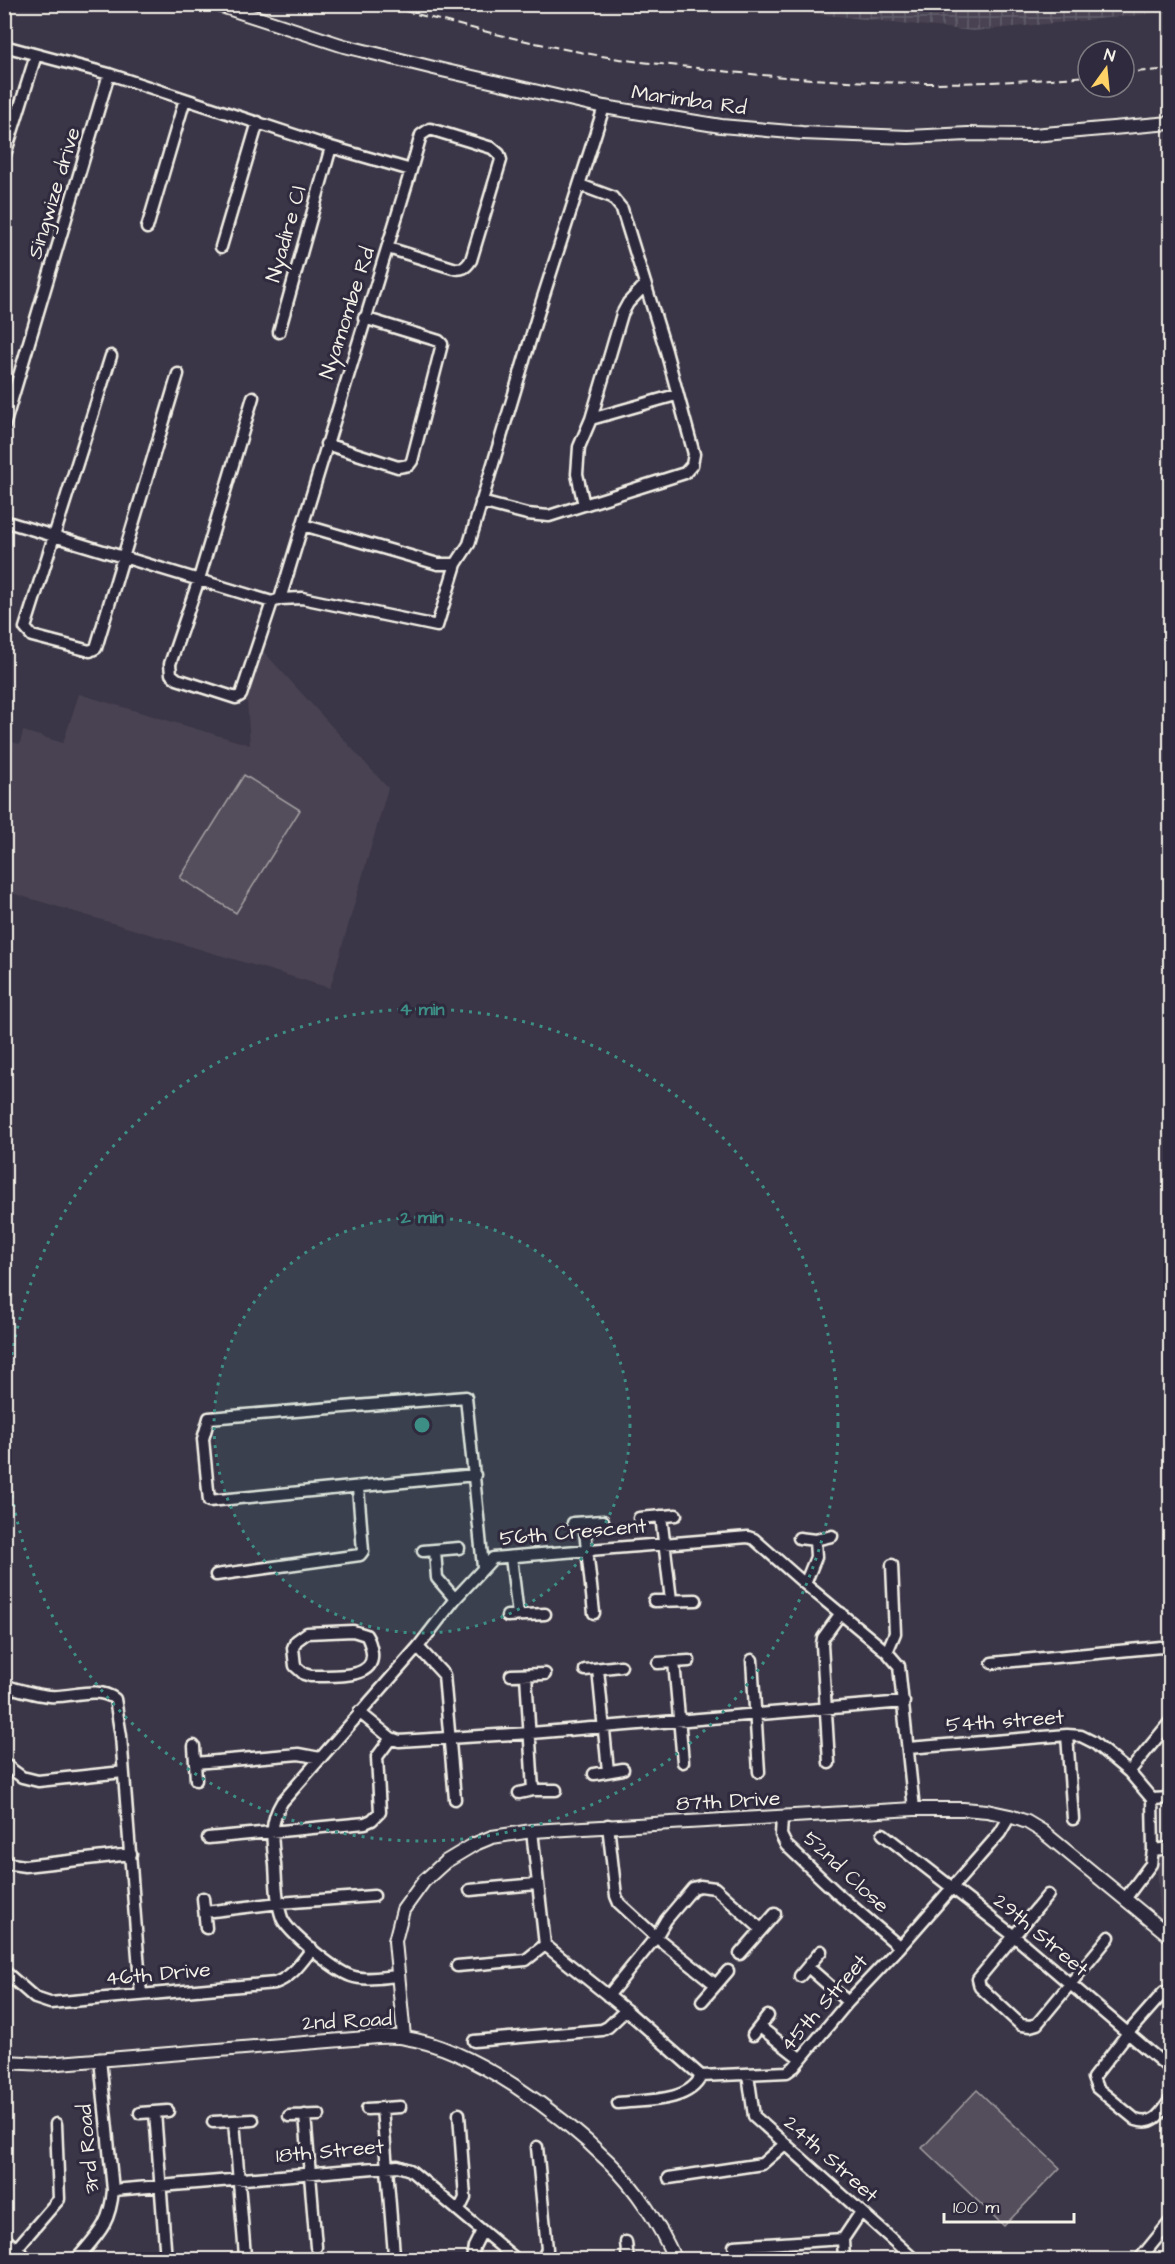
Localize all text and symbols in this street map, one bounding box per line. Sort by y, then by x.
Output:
north arrow [1076,39,1136,99]
text: N [1102,44,1117,67]
street label: Marimba Rd [630,78,749,122]
street label: Singwize drive [20,124,90,263]
street label: Nyadire Cl [258,182,315,286]
street label: Nyamombe Rd [312,243,384,383]
text: 4 min [399,997,445,1022]
text: 2 min [399,1205,444,1230]
centre of rings [412,1415,432,1435]
street label: 56th Crescent [498,1511,648,1553]
street label: 54th street [945,1702,1066,1740]
street label: 87th Drive [675,1784,781,1818]
street label: 52nd Close [796,1824,896,1920]
street label: 29th Street [987,1887,1095,1984]
street label: 45th Street [773,1947,875,2058]
street label: 46th Drive [104,1955,212,1993]
street label: 2nd Road [301,2004,393,2038]
street label: 3rd Road [70,2103,106,2195]
street label: 24th Street [777,2109,885,2210]
street label: 18th Street [275,2132,386,2170]
scale bar [944,2186,1074,2224]
text: 100 m [953,2195,999,2220]

